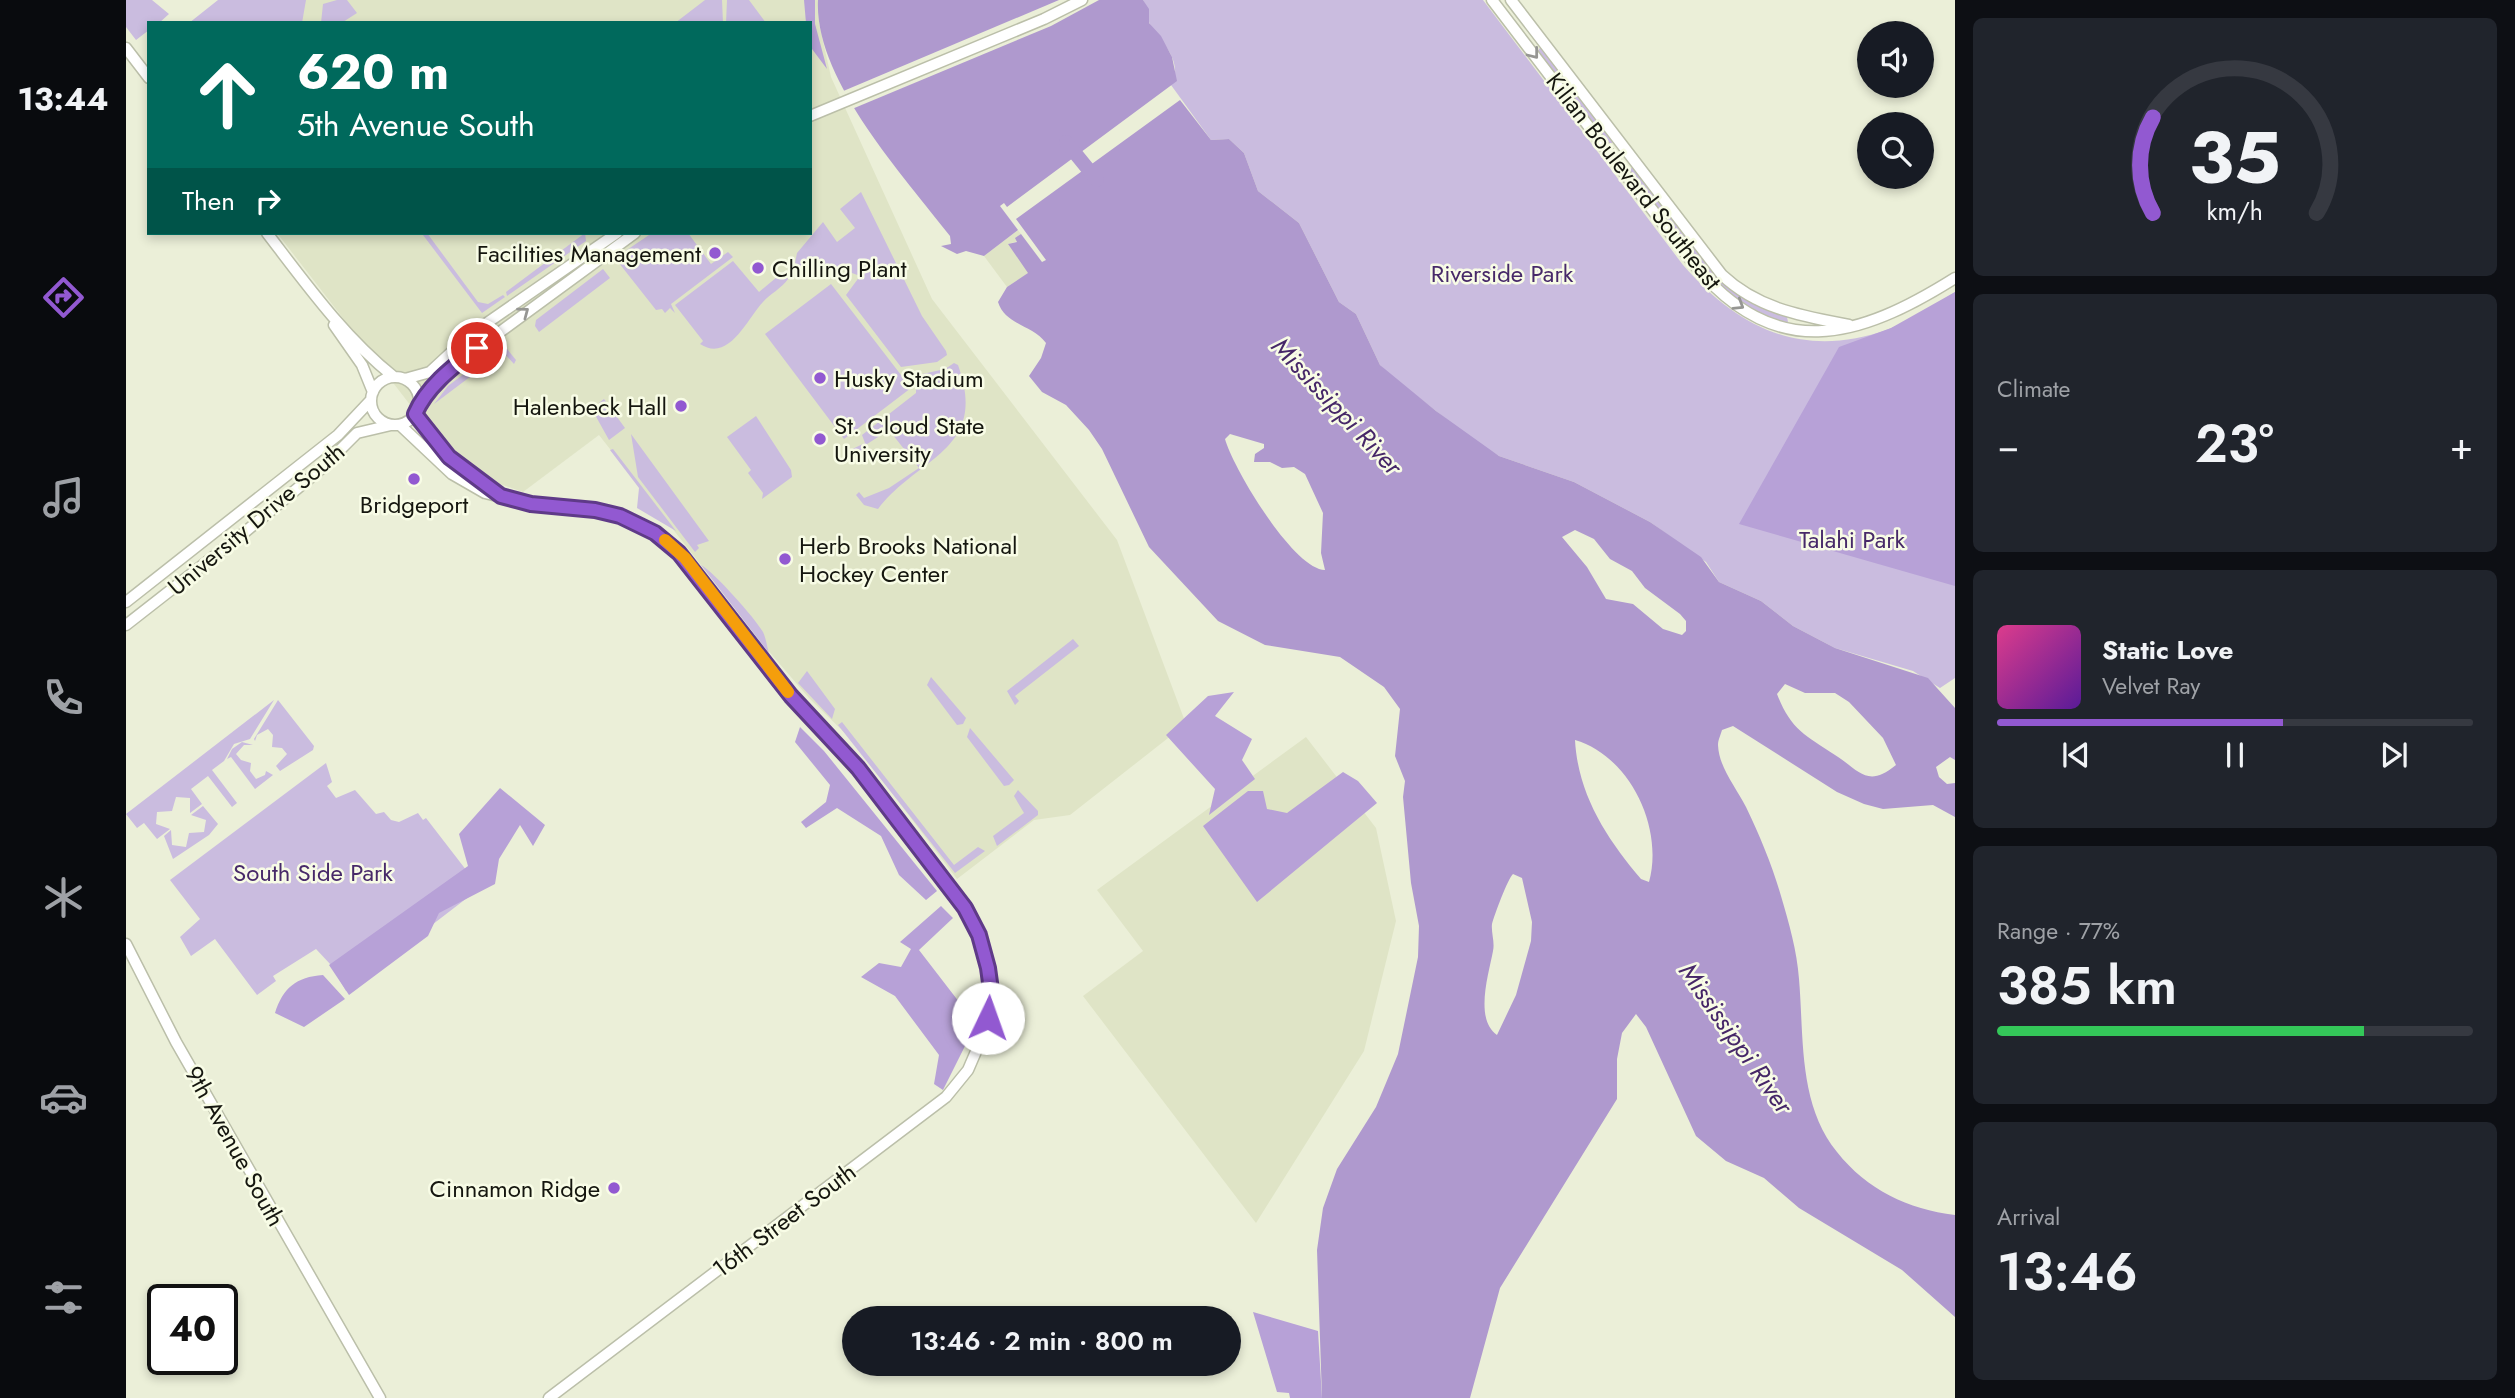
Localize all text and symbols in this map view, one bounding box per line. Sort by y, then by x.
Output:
map controls [1857,21,1934,189]
button: sound [1857,21,1934,98]
text: 620 m [297,37,449,107]
one-way arrow [1525,46,1538,59]
icon: ahead [182,49,273,140]
street label: Kilian Boulevard Southeast [1538,65,1730,297]
text: 13:44 [17,76,109,122]
text: 5th Avenue South [297,102,535,148]
text: 35 [2189,105,2281,210]
button: search [1857,112,1934,189]
text: Then [182,182,235,220]
icon: right [249,182,287,220]
text: km/h [2207,193,2263,229]
place label: Facilities Management [477,236,701,271]
marker: Facilities Management [707,245,723,261]
place label: Chilling Plant [772,251,907,286]
park label: Riverside Park [1431,256,1574,291]
marker: Chilling Plant [750,260,766,276]
icon: directions [39,273,88,322]
one-way arrow [1731,297,1744,310]
one-way arrow [517,308,529,321]
pin [447,318,507,378]
water label: Mississippi River [1263,328,1412,485]
icon: arrive [458,329,496,367]
place label: Husky Stadium [834,361,984,396]
marker: Husky Stadium [812,370,828,386]
text: Climate [1997,372,2070,406]
place label: Halenbeck Hall [513,389,667,424]
marker: Halenbeck Hall [673,398,689,414]
text: 23° [2195,406,2274,482]
place label: St. Cloud State University [834,408,984,471]
text: − [1997,418,2019,473]
text: + [2450,418,2473,473]
marker: St. Cloud State University [812,431,828,447]
street label: University Drive South [160,434,352,604]
marker: Bridgeport [406,471,422,487]
icon: music [39,473,88,522]
place label: Bridgeport [360,487,468,522]
park label: Talahi Park [1799,522,1906,557]
place label: Herb Brooks National Hockey Center [799,528,1017,591]
marker: Herb Brooks National Hockey Center [777,551,793,567]
text: Static Love [2102,631,2234,669]
text: Velvet Ray [2102,669,2200,703]
icon: phone [39,673,88,722]
icon: previous [2057,736,2095,774]
icon: pause [2216,736,2254,774]
icon: next [2375,736,2413,774]
park label: South Side Park [233,855,393,890]
icon: climate [39,873,88,922]
text: Range · 77% [1997,914,2120,948]
text: 385 km [1997,948,2177,1024]
water label: Mississippi River [1670,955,1803,1122]
position arrow [951,981,1025,1055]
street label: 9th Avenue South [176,1059,294,1233]
icon: car [39,1073,88,1122]
street label: 16th Street South [705,1154,863,1286]
place label: Cinnamon Ridge [430,1171,600,1206]
marker: Cinnamon Ridge [606,1180,622,1196]
text: Arrival [1997,1200,2060,1234]
text: 13:46 [1997,1234,2138,1310]
icon: filters [39,1273,88,1322]
speed limit sign: 40 [147,1284,238,1375]
text: 13:46 · 2 min · 800 m [910,1322,1173,1360]

